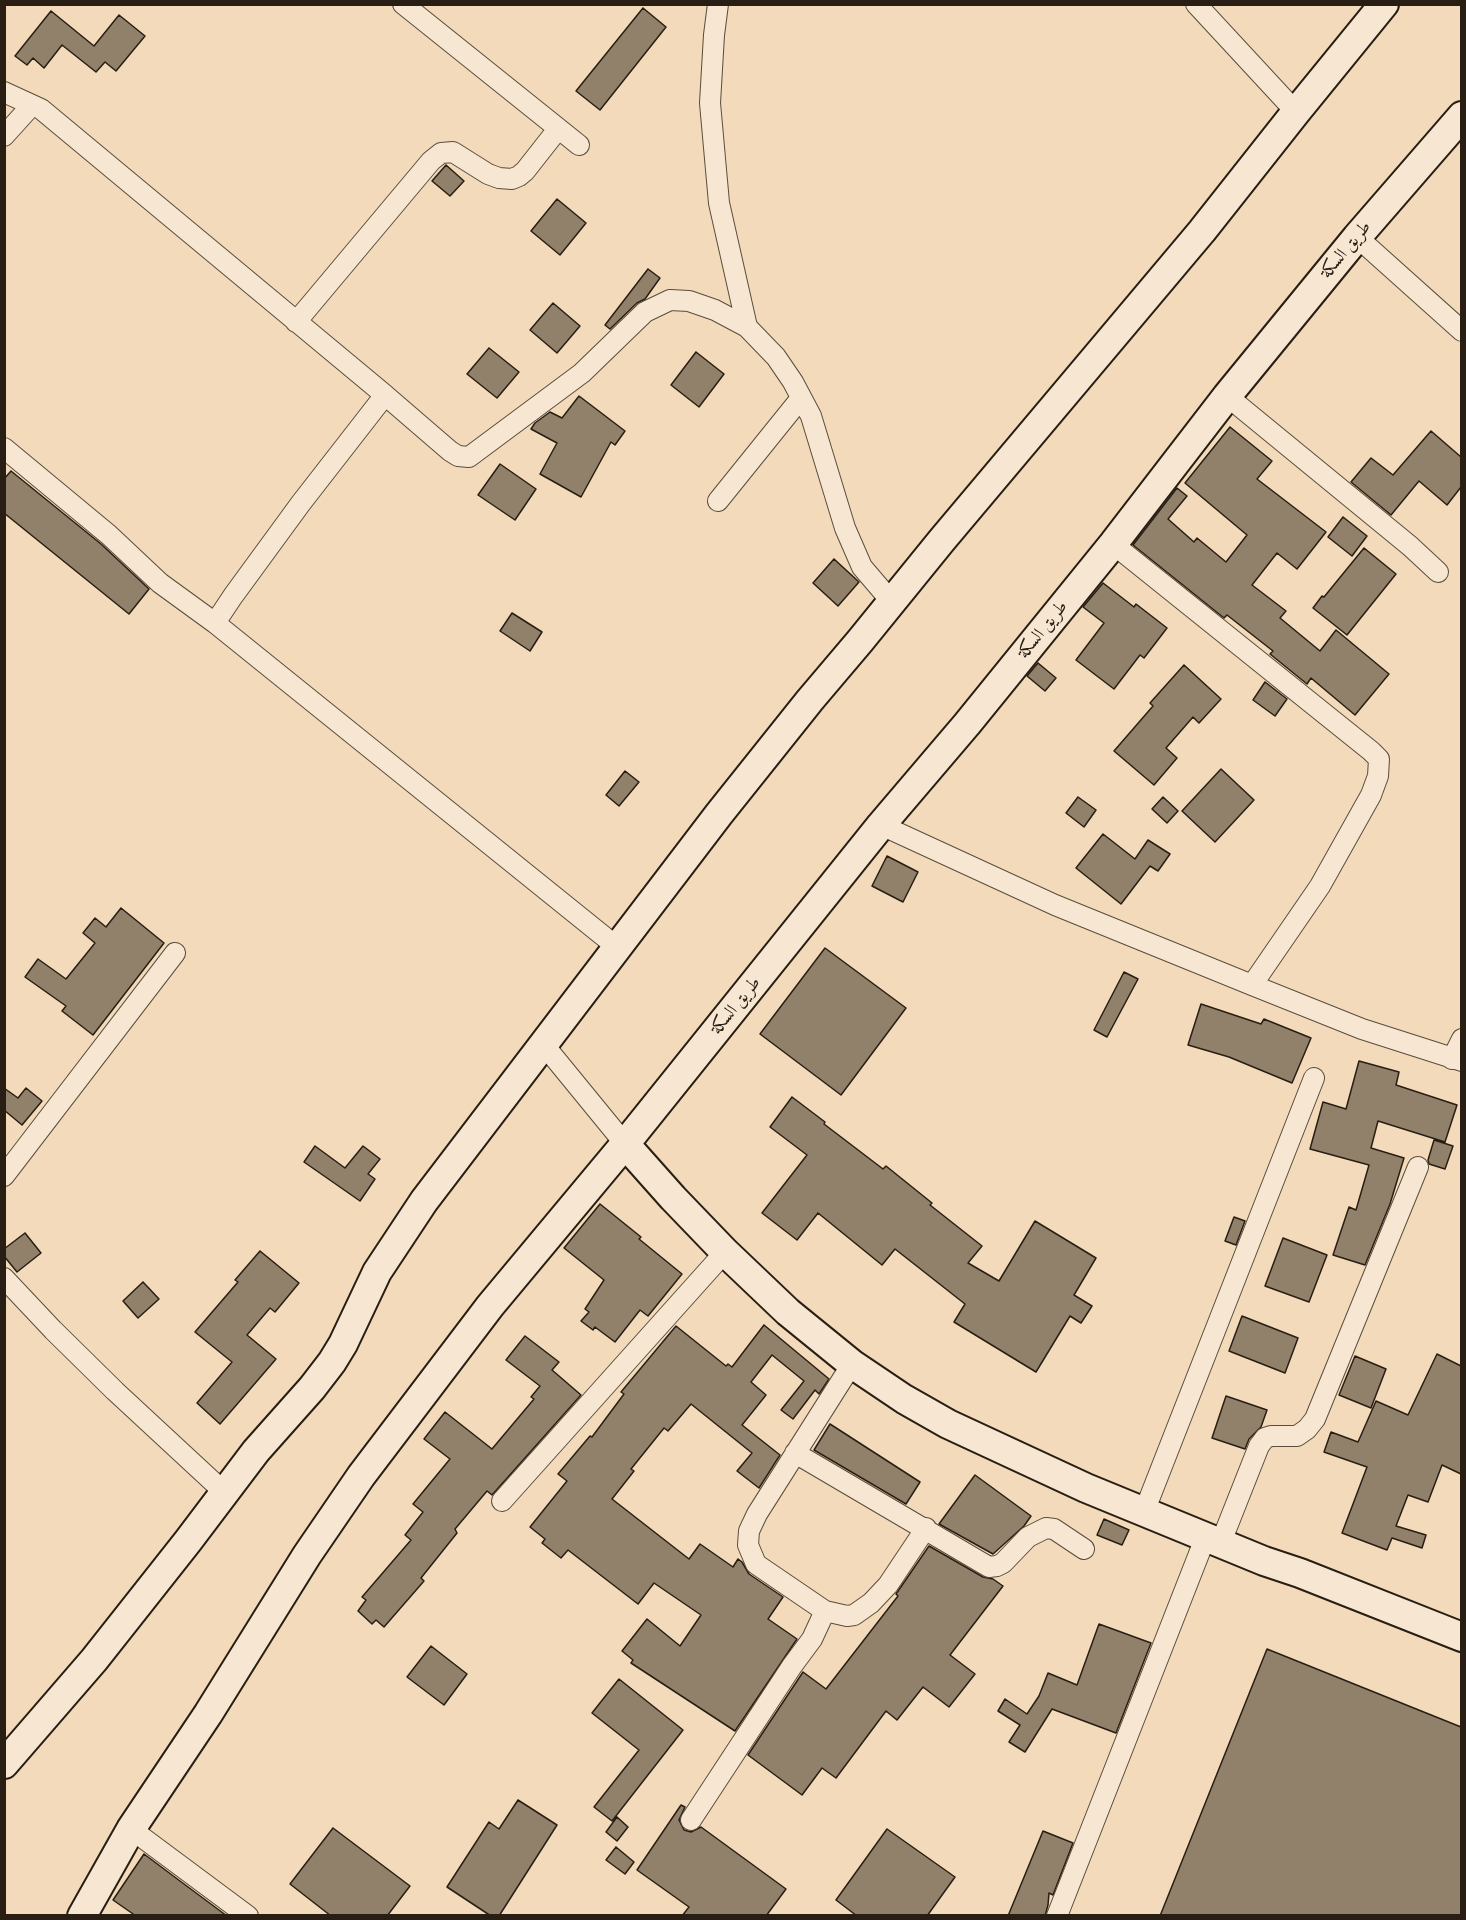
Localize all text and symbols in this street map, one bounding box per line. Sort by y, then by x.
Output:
street label: طريق السكة [1316,217,1376,283]
street label: طريق السكة [1013,597,1073,663]
street label: طريق السكة [706,973,766,1039]

